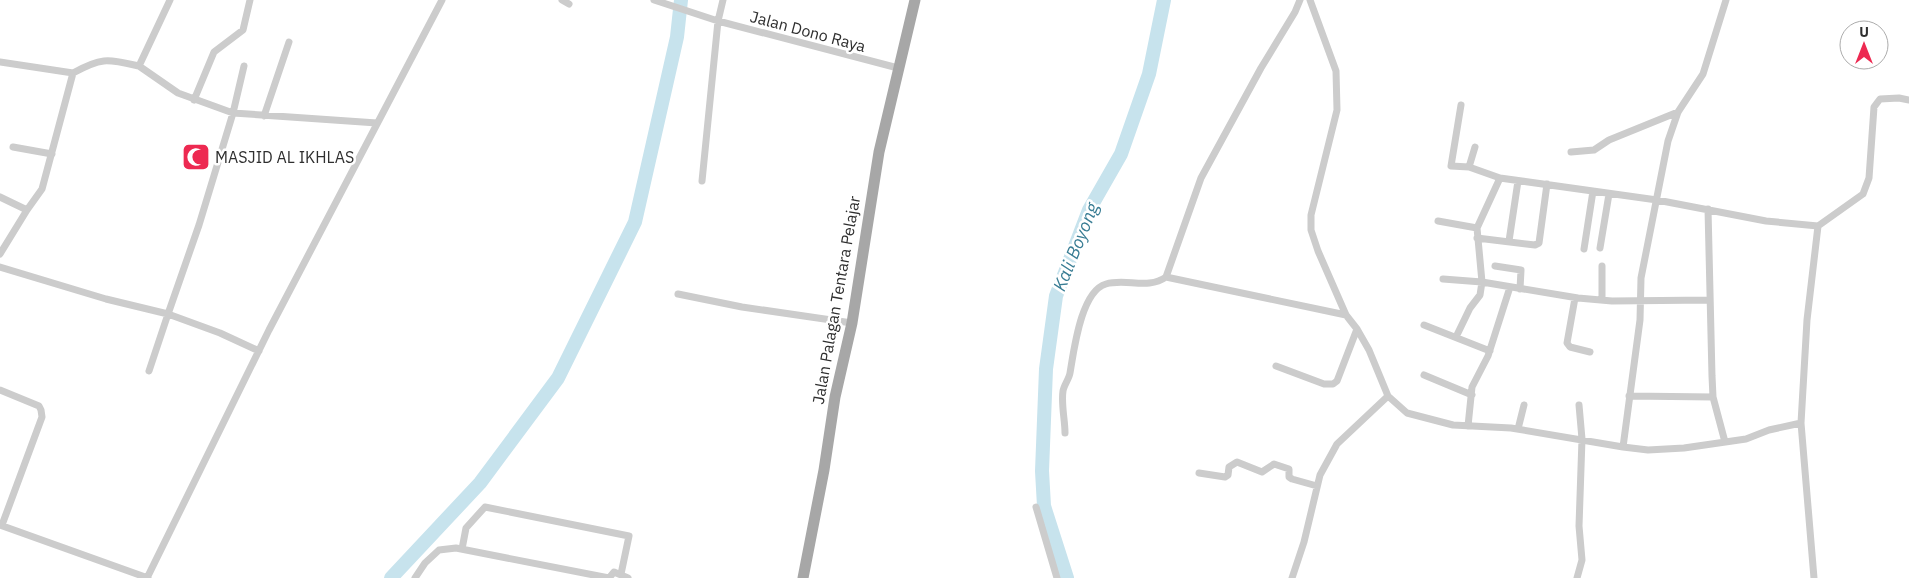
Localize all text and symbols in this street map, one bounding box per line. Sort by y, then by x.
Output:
street label: Jalan Dono Raya [748,6,868,56]
north arrow [1839,20,1889,70]
text: U [1859,23,1869,41]
mosque icon: MASJID AL IKHLAS [181,142,211,172]
place label: MASJID AL IKHLAS [215,147,354,167]
street label: Jalan Palagan Tentara Pelajar [808,194,864,406]
water label: Kali Boyong [1047,199,1104,294]

